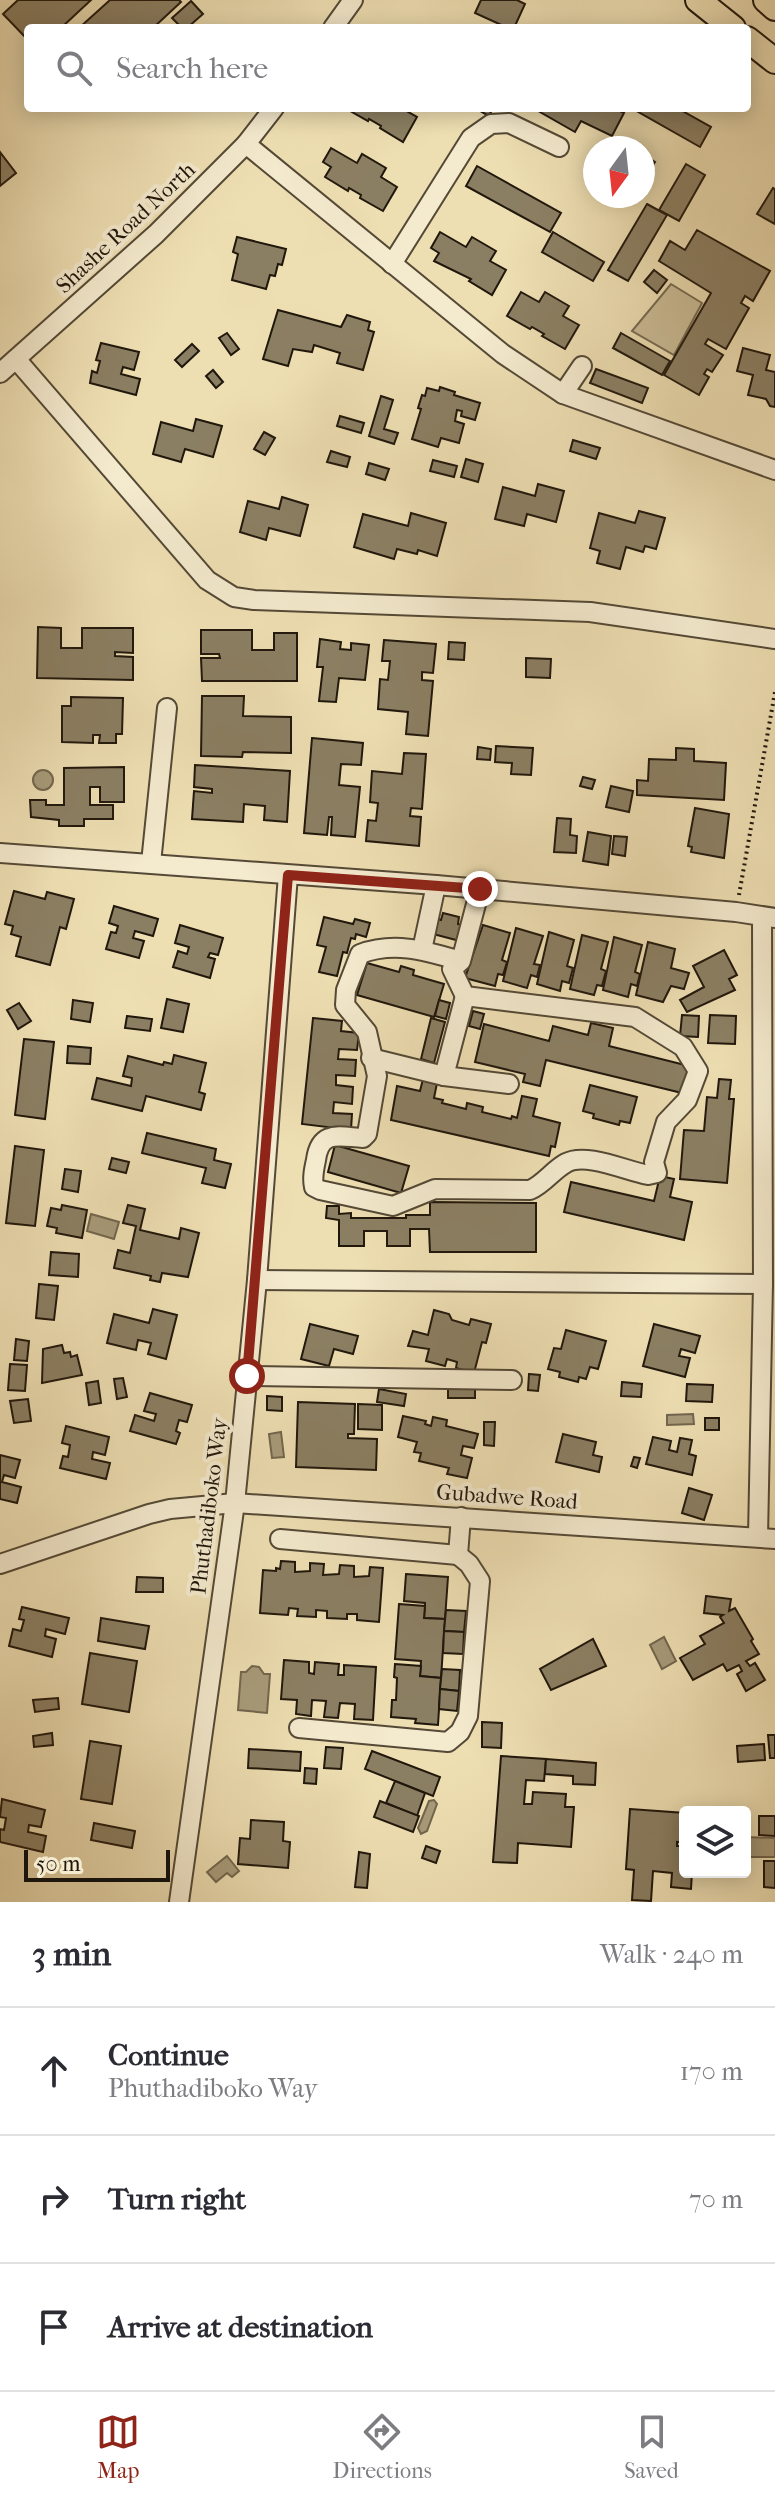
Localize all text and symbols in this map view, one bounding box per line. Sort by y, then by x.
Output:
search box [24,24,751,112]
icon: search [52,46,96,90]
text: Search here [116,51,268,86]
north arrow [583,136,655,208]
street label: Shashe Road North [51,156,201,299]
route end [462,871,498,907]
route start [229,1358,265,1394]
street label: Phuthadiboko Way [185,1415,233,1596]
street label: Gubadwe Road [435,1479,580,1515]
map controls [679,1806,751,1878]
button: layers [679,1806,751,1878]
scale bar [24,1846,170,1882]
text: 50 m [36,1851,81,1877]
text: 3 min [32,1934,111,1974]
text: Walk · 240 m [600,1939,743,1970]
text: Continue [108,2038,229,2073]
icon: ahead [32,2049,76,2093]
text: 170 m [680,2056,743,2087]
text: Phuthadiboko Way [108,2073,318,2104]
icon: right [32,2177,76,2221]
text: Turn right [108,2182,246,2217]
text: 70 m [689,2184,743,2215]
icon: arrive [32,2305,76,2349]
text: Arrive at destination [108,2310,373,2345]
tab: Map [96,2410,140,2484]
tab: Directions [333,2410,432,2484]
tab: Saved [624,2410,679,2484]

